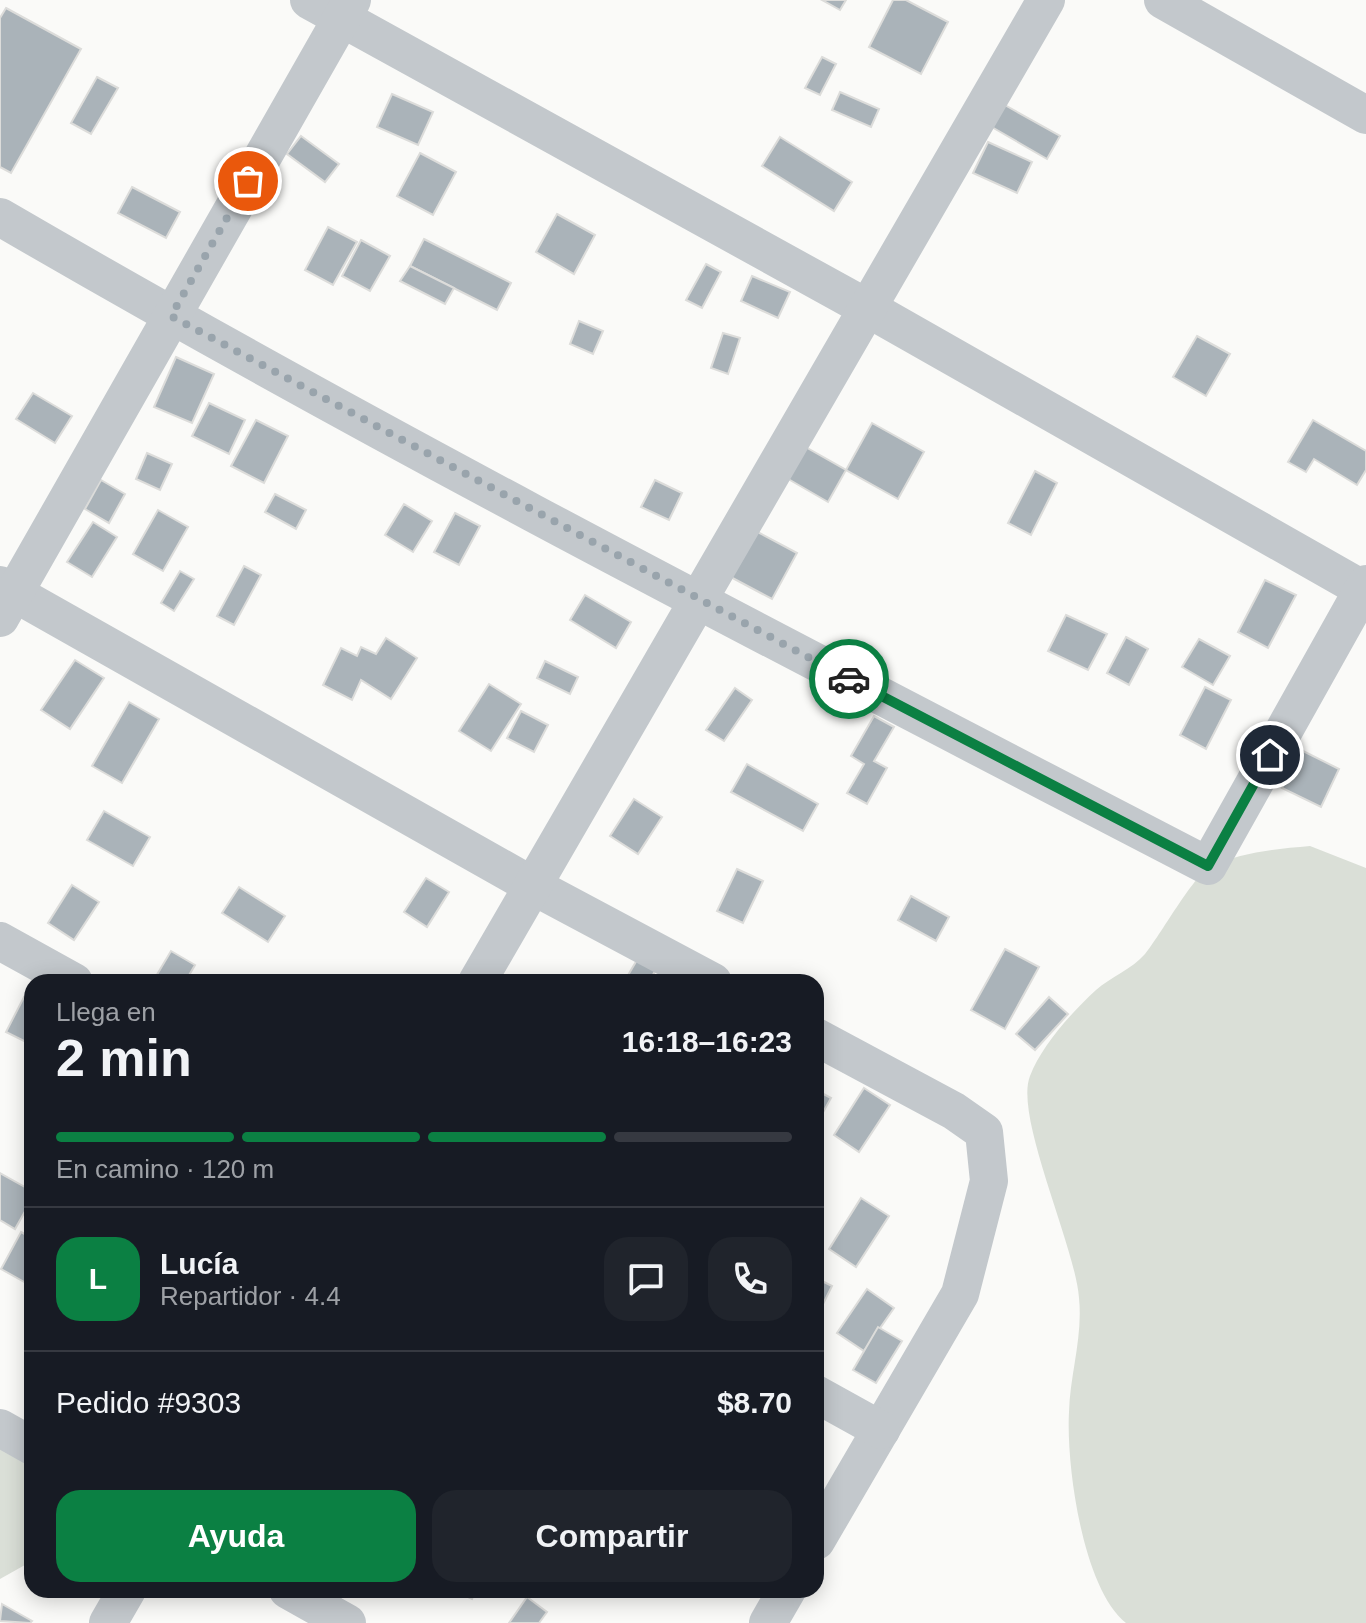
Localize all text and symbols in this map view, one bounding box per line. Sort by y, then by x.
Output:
pin [214,147,282,215]
icon: bag [226,159,270,203]
courier [809,639,889,719]
icon: car [827,657,871,701]
pin [1236,721,1304,789]
icon: home [1248,733,1292,777]
text: Llega en [56,997,156,1027]
text: 16:18–16:23 [622,1025,792,1058]
text: 2 min [56,1029,192,1087]
text: En camino · 120 m [56,1154,274,1184]
button: chat [604,1237,688,1321]
button: phone [708,1237,792,1321]
text: Lucía [160,1247,238,1280]
text: L [89,1262,107,1295]
text: Repartidor · 4.4 [160,1281,341,1311]
text: Pedido #9303 [56,1386,241,1419]
text: $8.70 [717,1386,792,1419]
button: Ayuda [56,1490,416,1582]
button: Compartir [432,1490,792,1582]

